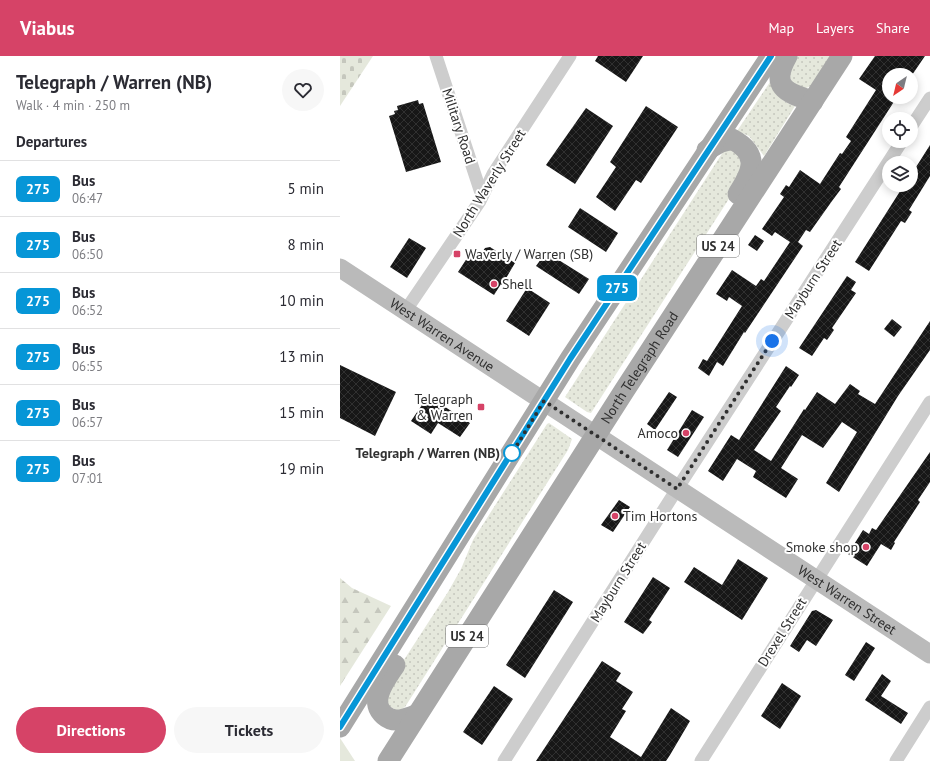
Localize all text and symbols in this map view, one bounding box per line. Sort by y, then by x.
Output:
text: Viabus [20,16,74,40]
text: Map [768,19,794,37]
text: Layers [816,19,854,37]
text: Share [876,19,910,37]
north arrow [882,68,918,104]
map controls [882,68,918,192]
button: heart [282,69,324,111]
text: Telegraph / Warren (NB) [16,70,212,94]
street label: Military Road [438,86,480,166]
text: Walk · 4 min · 250 m [16,97,130,114]
button: locate [882,112,918,148]
street label: North Waverly Street [449,125,530,240]
text: Departures [16,132,87,151]
button: layers [882,156,918,192]
text: Bus [72,171,95,190]
text: 5 min [287,179,324,198]
text: 275 [26,180,50,198]
text: 06:47 [72,190,103,207]
text: Bus [72,227,95,246]
text: 8 min [287,235,324,254]
road number: US 24 [697,235,739,257]
street label: Mayburn Street [781,235,846,322]
text: 275 [26,236,50,254]
place label: Waverly / Warren (SB) [465,245,593,263]
text: 06:50 [72,246,103,263]
marker: Waverly / Warren (SB) [452,249,462,259]
place label: Shell [502,275,532,293]
line badge: 275 [594,275,640,301]
marker: Shell [489,279,499,289]
text: 275 [605,279,629,297]
text: Bus [72,283,95,302]
text: 10 min [279,291,324,310]
text: 275 [26,292,50,310]
street label: West Warren Avenue [386,294,498,376]
text: 06:52 [72,302,103,319]
street label: North Telegraph Road [597,308,682,427]
your location [762,331,782,351]
text: Bus [72,339,95,358]
text: 13 min [279,347,324,366]
text: 275 [26,348,50,366]
text: 06:55 [72,358,103,375]
place label: Telegraph & Warren [414,390,473,424]
text: Bus [72,395,95,414]
marker: Telegraph & Warren [476,402,486,412]
text: 15 min [279,403,324,422]
text: 275 [26,404,50,422]
text: 06:57 [72,414,103,431]
place label: Amoco [637,424,678,442]
marker: Amoco [681,428,691,438]
place label: Telegraph / Warren (NB) [355,444,500,462]
marker: Telegraph / Warren (NB) [503,444,521,462]
text: Bus [72,451,95,470]
text: 19 min [279,459,324,478]
text: 275 [26,460,50,478]
text: 07:01 [72,470,103,487]
place label: Tim Hortons [623,507,697,525]
marker: Tim Hortons [610,511,620,521]
street label: Mayburn Street [586,538,650,626]
place label: Smoke shop [786,538,858,556]
marker: Smoke shop [861,542,871,552]
street label: West Warren Street [794,561,900,639]
street label: Drexel Street [754,594,811,670]
road number: US 24 [446,625,488,647]
button: Directions [16,707,166,753]
button: Tickets [174,707,324,753]

